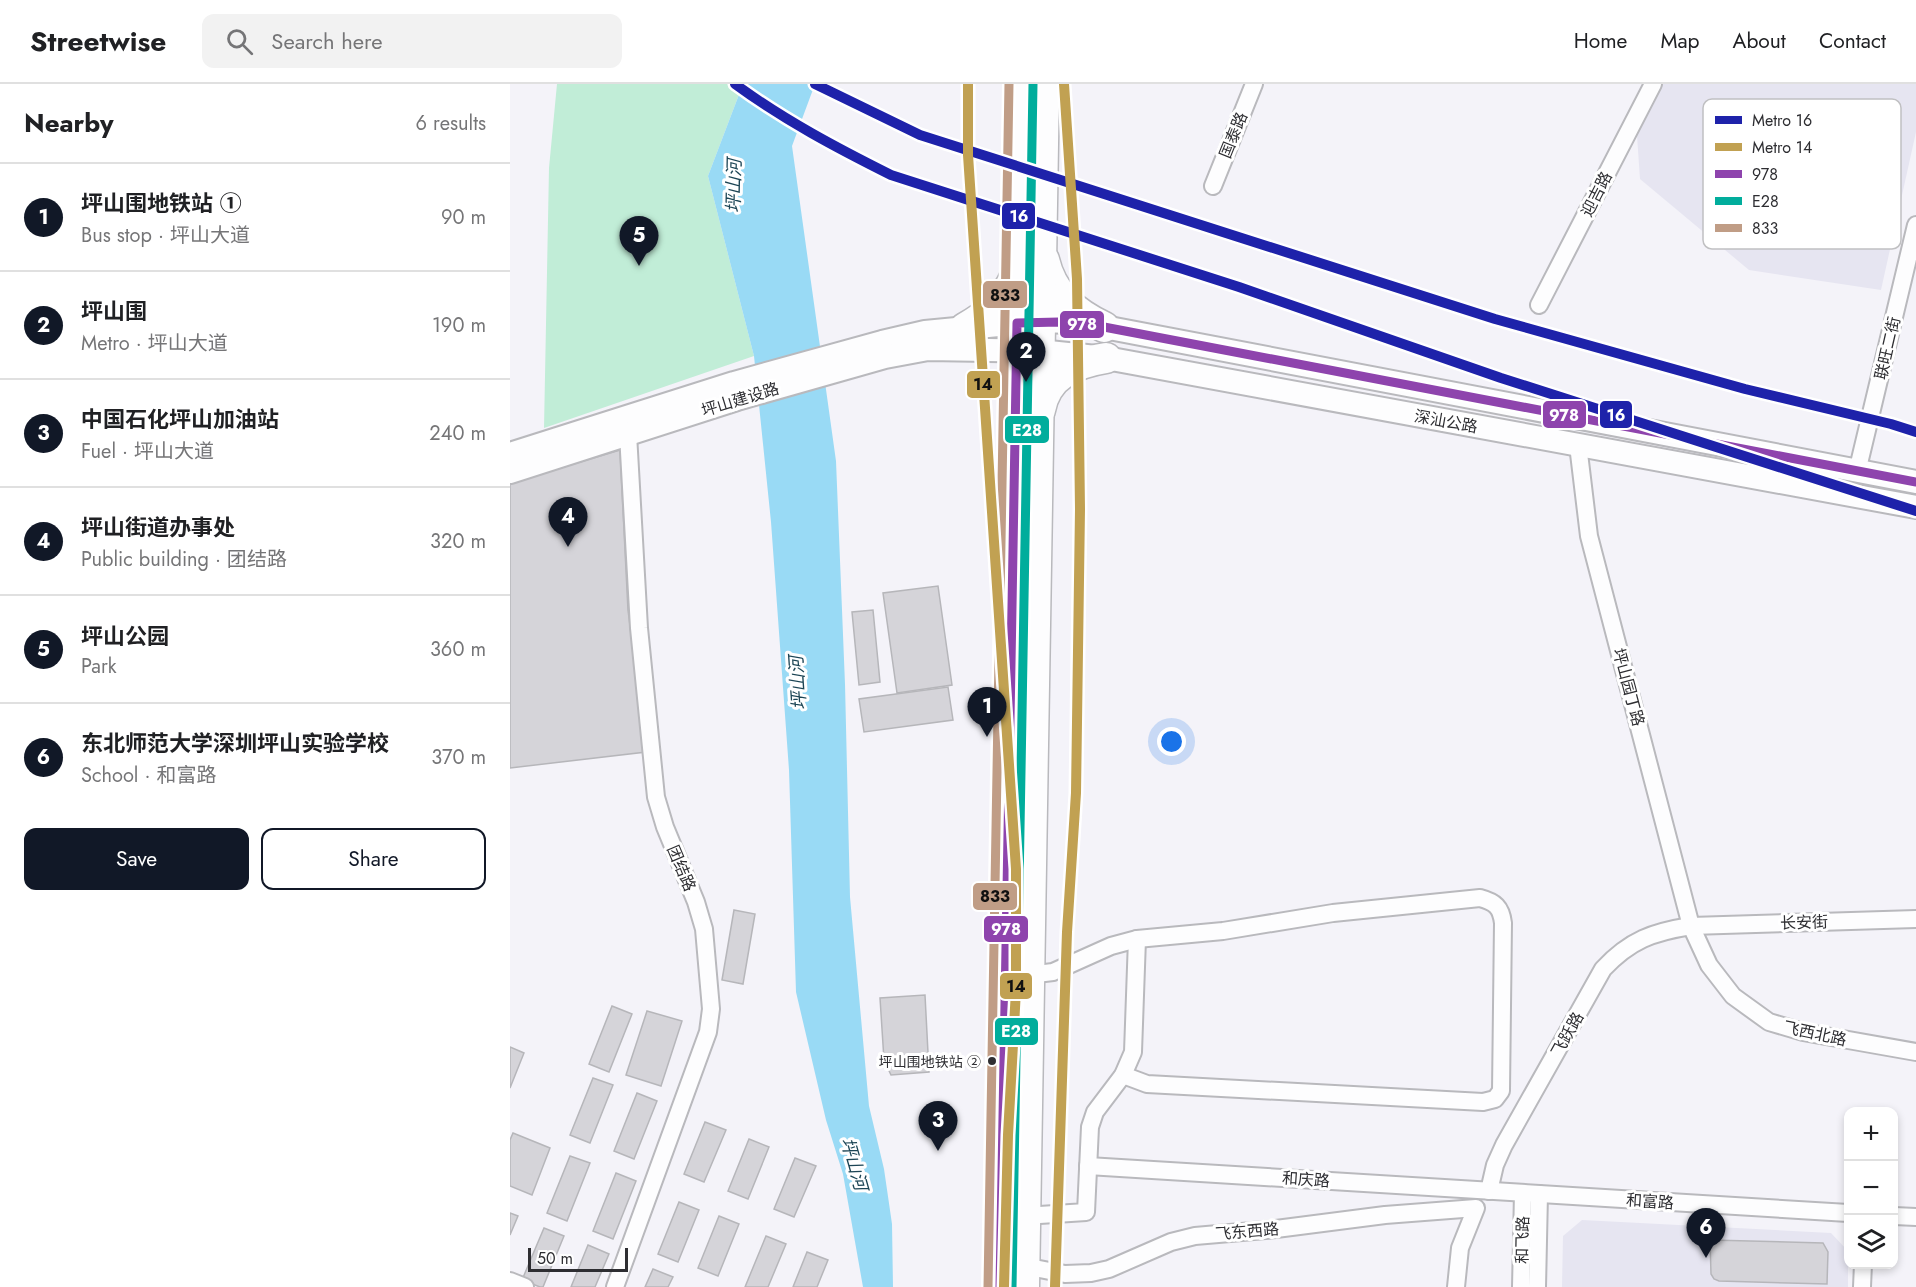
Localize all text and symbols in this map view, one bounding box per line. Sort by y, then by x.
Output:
search box [202,14,622,68]
text: Streetwise [30,21,166,62]
icon: search [223,25,256,58]
text: Search here [271,25,383,57]
text: Home [1574,26,1627,56]
text: Map [1660,26,1700,56]
text: About [1733,26,1786,56]
text: Contact [1819,26,1886,56]
legend [1703,99,1901,249]
text: Nearby [24,104,113,142]
text: 6 results [416,109,486,138]
street label: 国泰路 [1214,109,1253,162]
text: Metro 16 [1752,109,1812,132]
text: Metro 14 [1752,136,1812,159]
water label: 坪山河 [721,156,748,213]
text: 978 [1752,163,1778,186]
street label: 迎吉路 [1575,168,1618,221]
text: 坪山围地铁站 ① [81,187,242,219]
text: E28 [1752,190,1779,213]
line badge: 16 [1001,202,1036,230]
text: 1 [38,203,49,232]
text: 90 m [441,203,486,232]
text: 16 [1010,205,1028,228]
pin: 5 [620,216,658,266]
text: 833 [1752,217,1778,240]
text: Bus stop · 坪山大道 [81,221,250,250]
line badge: 833 [982,280,1028,309]
text: 833 [990,284,1020,307]
text: 坪山围 [81,295,147,327]
line badge: 978 [1059,310,1105,339]
text: 2 [37,311,50,340]
text: 190 m [432,311,486,340]
text: 978 [1067,313,1097,336]
street label: 联旺二街 [1869,314,1906,382]
text: Metro · 坪山大道 [81,329,228,358]
pin: 2 [1006,332,1046,382]
line badge: 14 [966,370,1001,399]
text: 14 [973,373,993,396]
street label: 坪山建设路 [699,377,782,422]
line badge: 978 [1542,400,1587,429]
line badge: 16 [1599,400,1633,429]
text: 中国石化坪山加油站 [81,403,279,435]
text: 978 [1549,404,1579,427]
text: 16 [1607,404,1625,427]
street label: 深汕公路 [1412,405,1479,438]
line badge: E28 [1004,415,1050,444]
text: 3 [37,419,50,448]
text: 240 m [429,419,486,448]
text: E28 [1012,419,1042,442]
text: Fuel · 坪山大道 [81,437,214,466]
pin: 4 [548,498,588,547]
text: 坪山街道办事处 [81,511,235,543]
text: 4 [37,527,50,556]
text: 320 m [430,527,486,556]
text: Public building · 团结路 [81,545,287,574]
text: 坪山公园 [81,620,169,652]
text: 5 [37,635,50,664]
text: 360 m [430,635,486,664]
street label: 坪山园丁路 [1607,646,1650,729]
text: Park [81,652,117,681]
water label: 坪山河 [783,652,813,711]
pin: 1 [968,688,1006,737]
text: 东北师范大学深圳坪山实验学校 [81,727,389,759]
your location [1157,727,1186,756]
text: 6 [37,743,50,772]
text: 370 m [431,743,486,772]
text: School · 和富路 [81,761,216,790]
button: Save [24,828,249,890]
button: Share [261,828,486,890]
street label: 团结路 [662,842,702,895]
line badge: 833 [972,882,1018,911]
text: 833 [980,885,1010,908]
street label: 长安街 [1780,910,1828,935]
line badge: 978 [983,915,1029,943]
text: 978 [991,918,1021,941]
line badge: 14 [999,972,1033,1000]
text: 14 [1006,975,1026,998]
street label: 飞跃路 [1546,1008,1589,1061]
street label: 飞西北路 [1781,1016,1849,1051]
line badge: E28 [994,1017,1039,1046]
text: E28 [1001,1020,1031,1043]
place label: 坪山围地铁站 ② [879,1052,981,1072]
marker: 坪山围地铁站 ② [986,1055,998,1067]
pin: 3 [918,1102,958,1151]
map controls [1844,1107,1898,1269]
button: + [1844,1107,1898,1161]
water label: 坪山河 [834,1134,875,1196]
button: − [1844,1161,1898,1215]
street label: 和庆路 [1281,1166,1331,1193]
street label: 和富路 [1625,1188,1675,1215]
pin: 6 [1686,1208,1726,1258]
button: layers [1844,1215,1898,1269]
street label: 和飞路 [1511,1216,1534,1264]
street label: 飞东西路 [1214,1217,1280,1246]
scale bar [528,1245,628,1272]
text: 50 m [537,1247,573,1270]

